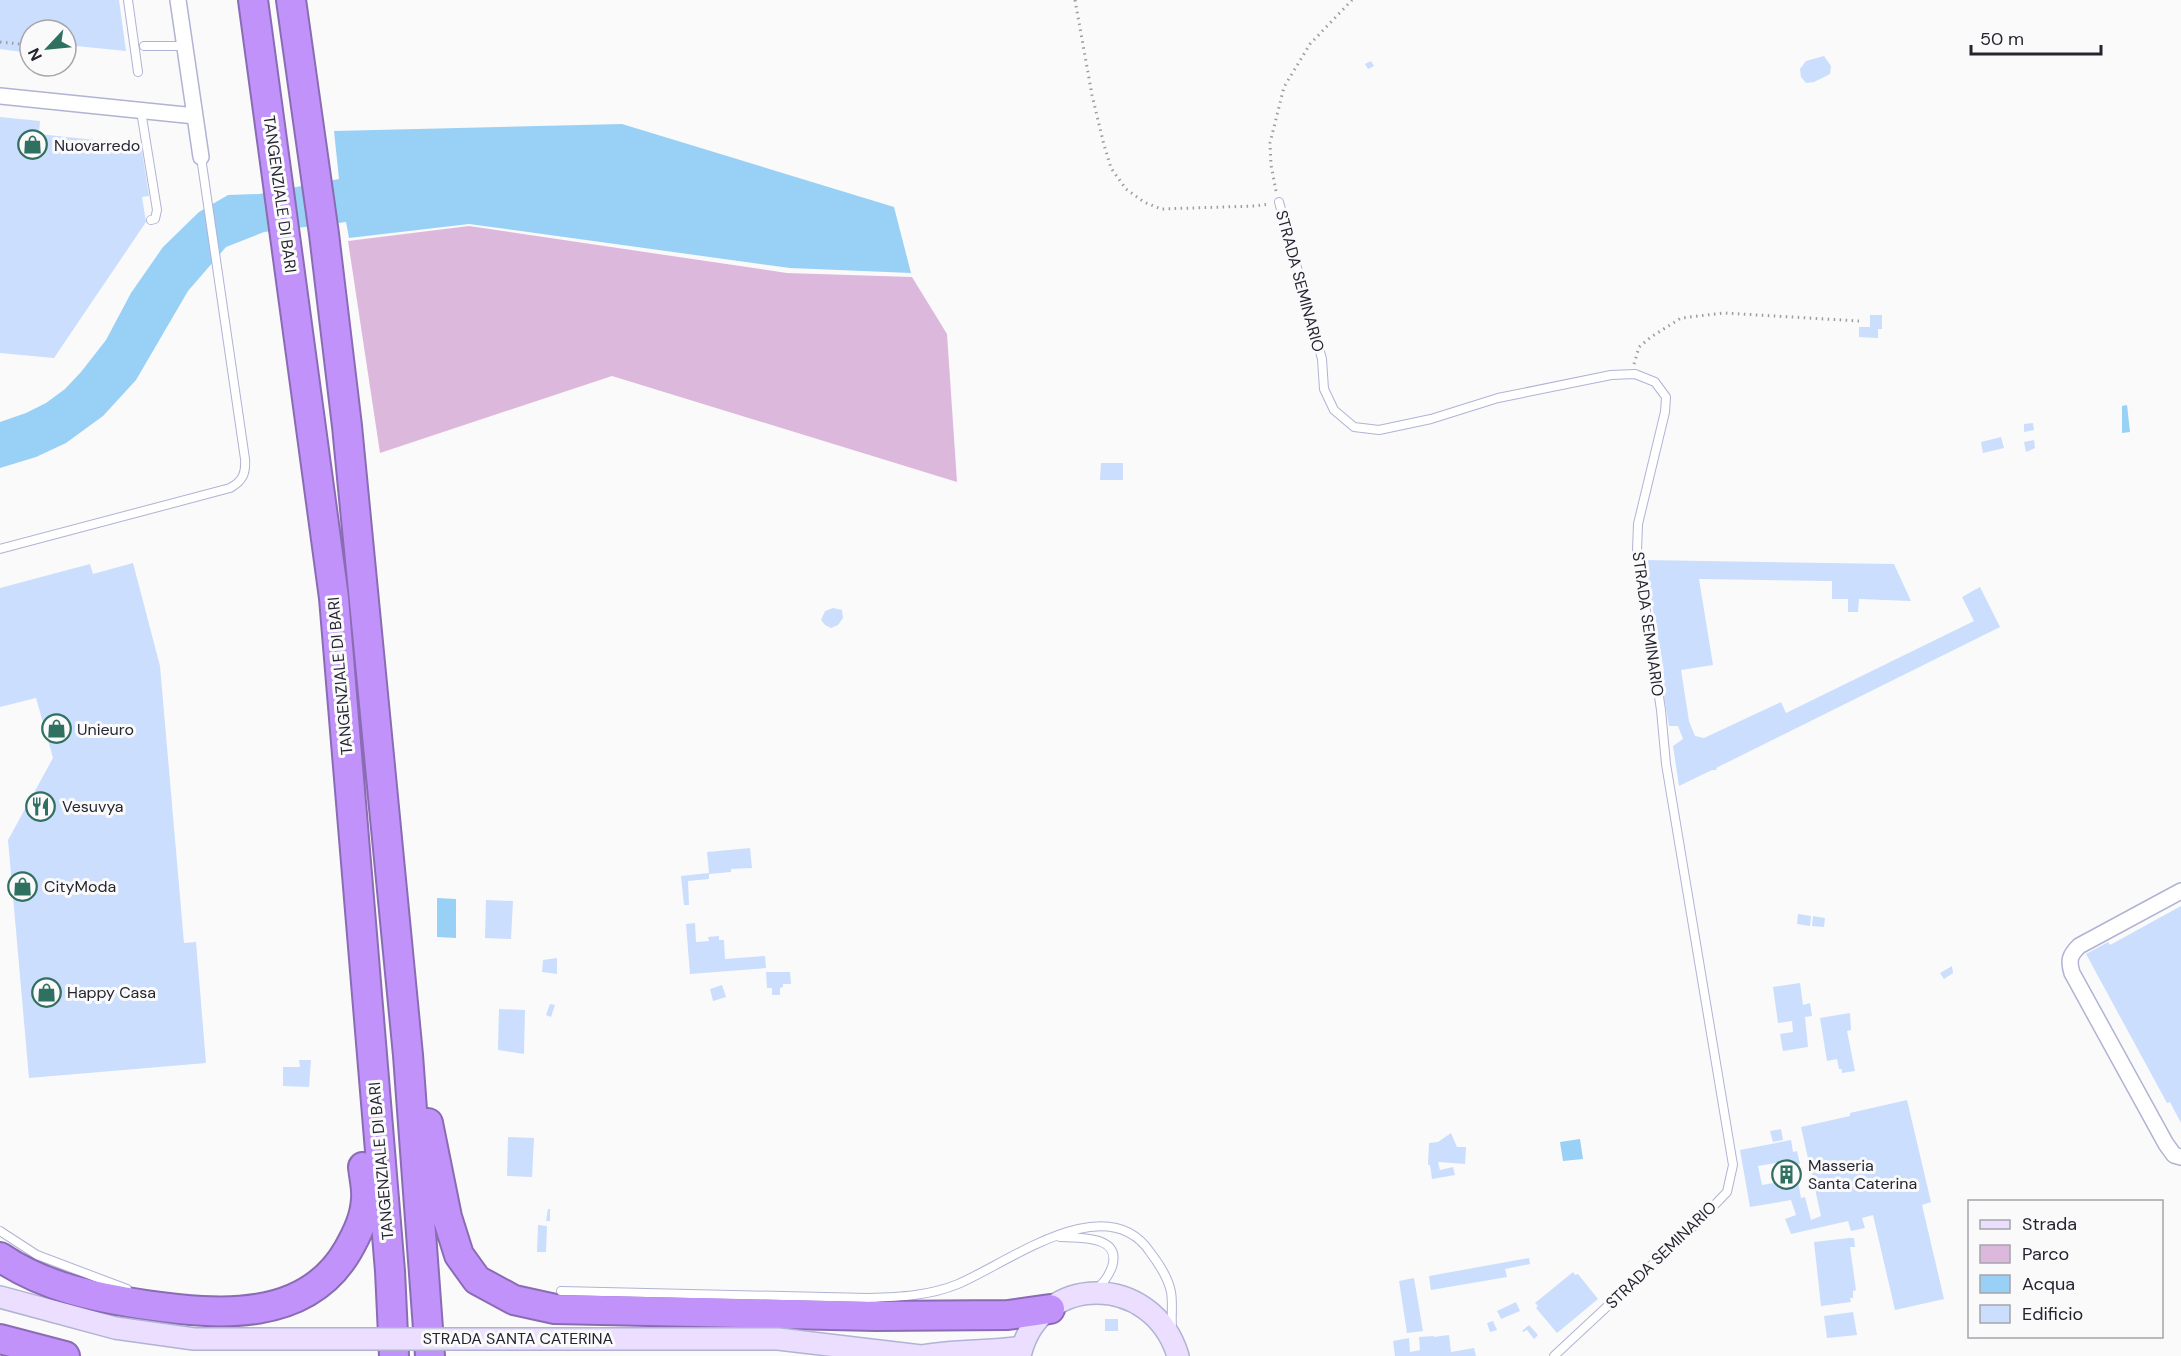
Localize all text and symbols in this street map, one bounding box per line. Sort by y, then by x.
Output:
north arrow [18,18,78,78]
scale bar [1971,18,2102,56]
text: 50 m [1980,27,2024,51]
text: N [23,45,47,64]
street label: TANGENZIALE DI BARI [259,114,301,274]
shop icon: Nuovarredo [17,129,49,161]
place label: Nuovarredo [54,135,140,156]
street label: STRADA SEMINARIO [1271,208,1329,354]
street label: STRADA SEMINARIO [1627,550,1669,698]
street label: TANGENZIALE DI BARI [323,596,357,756]
shop icon: Unieuro [40,713,72,745]
place label: Unieuro [77,719,134,740]
restaurant icon: Vesuvya [25,790,57,822]
place label: Vesuvya [62,796,124,817]
shop icon: CityModa [7,870,39,902]
place label: CityModa [44,876,116,897]
shop icon: Happy Casa [30,976,62,1008]
place label: Happy Casa [67,982,156,1003]
street label: TANGENZIALE DI BARI [364,1081,398,1241]
place label: Masseria Santa Caterina [1808,1155,1917,1194]
building icon: Masseria Santa Caterina [1771,1158,1803,1190]
street label: STRADA SEMINARIO [1601,1197,1721,1313]
legend [1968,1200,2163,1338]
text: Strada [2022,1212,2077,1236]
text: Parco [2022,1242,2069,1266]
text: Acqua [2022,1272,2075,1296]
text: Edificio [2022,1302,2083,1326]
street label: STRADA SANTA CATERINA [423,1328,613,1349]

